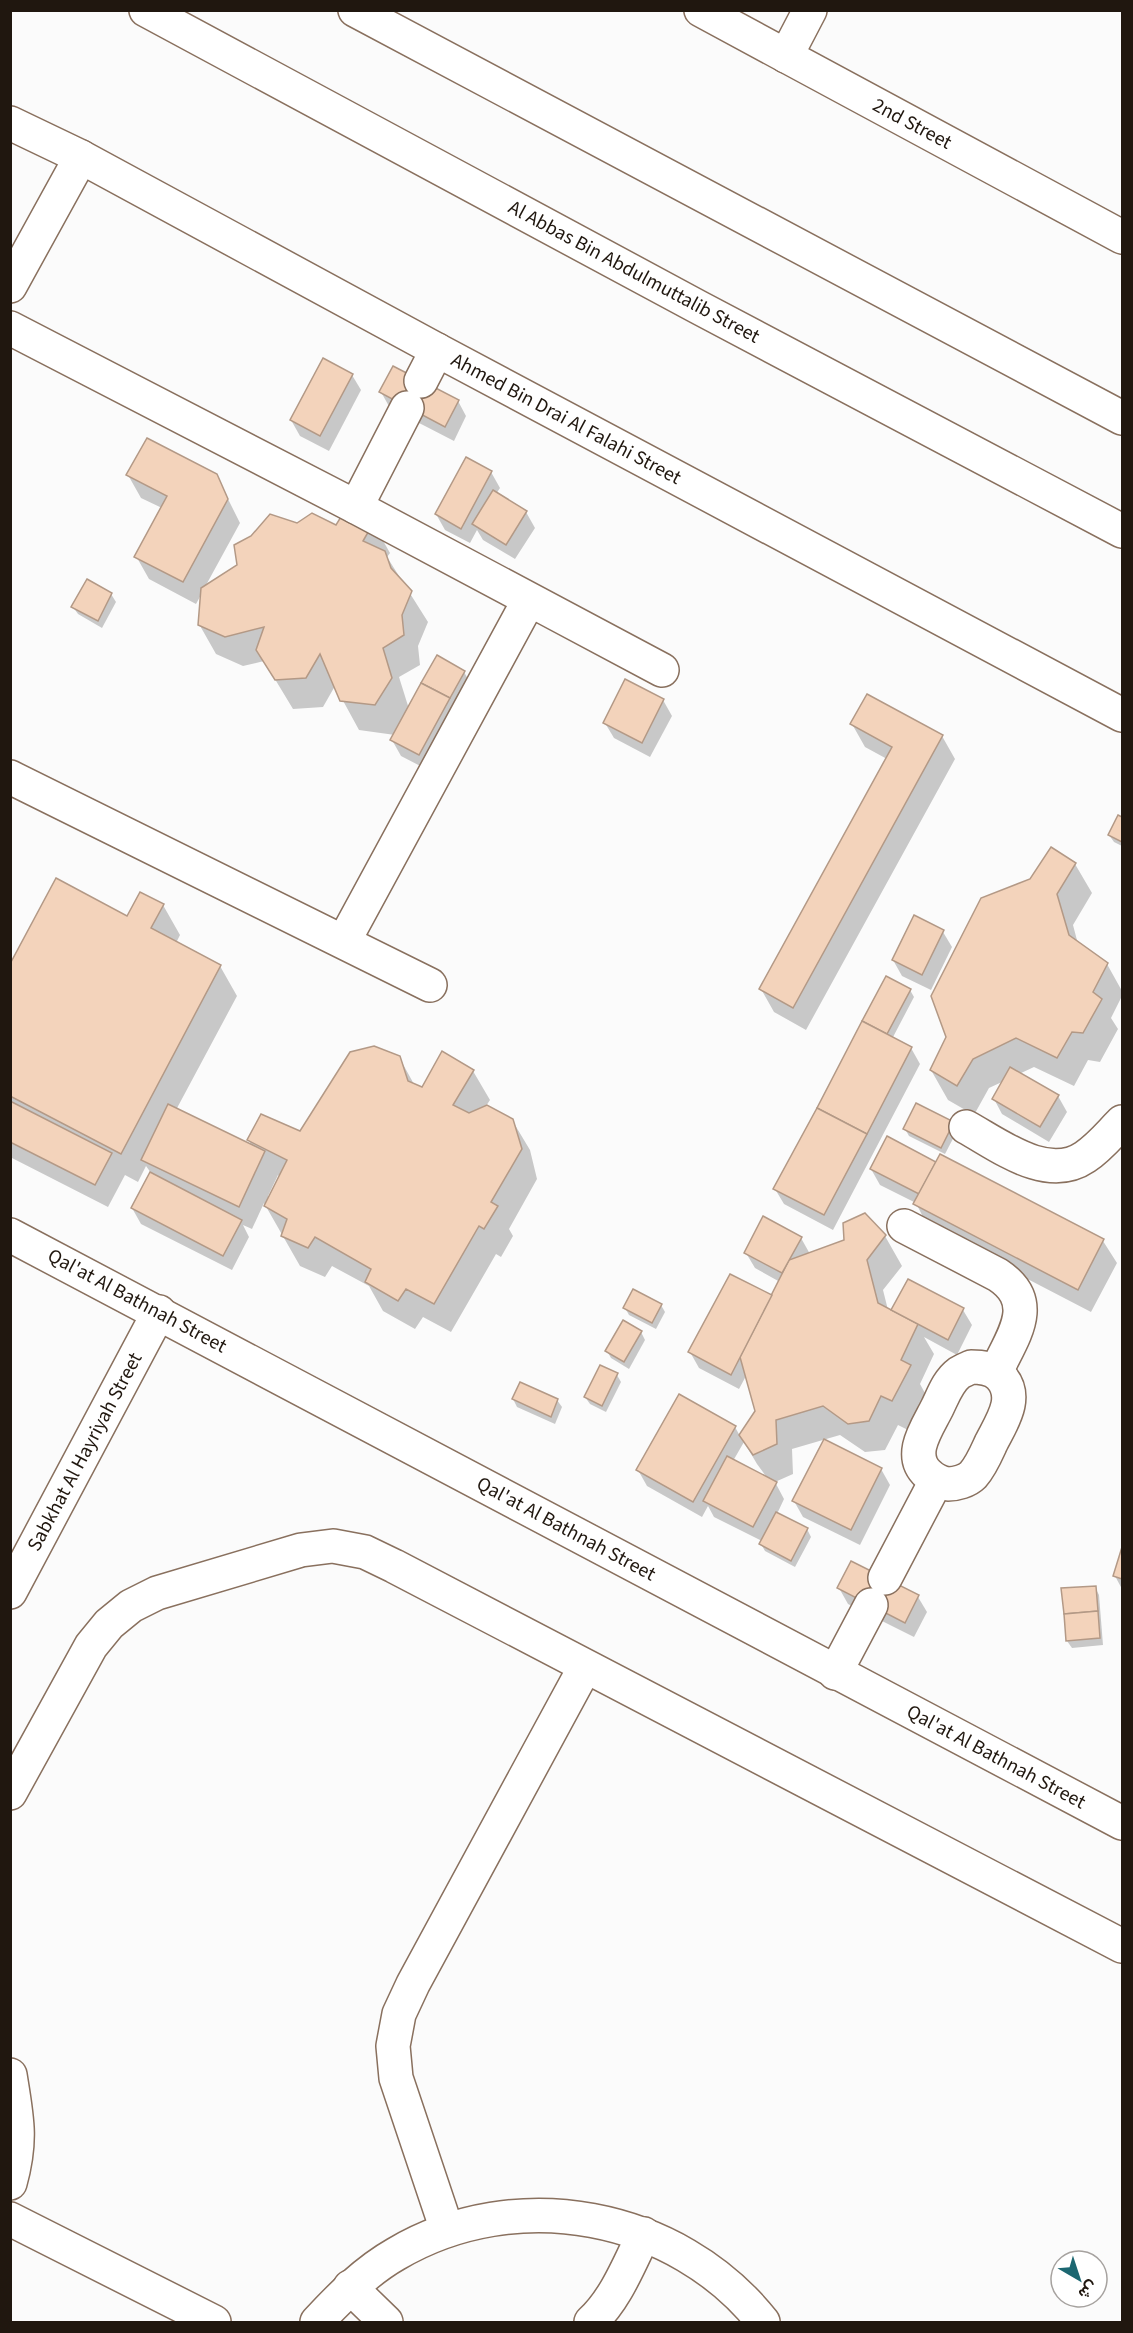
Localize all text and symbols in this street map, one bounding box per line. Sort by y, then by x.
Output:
street label: 2nd Street [867,91,957,157]
street label: Al Abbas Bin Abdulmuttalib Street [503,194,765,350]
street label: Ahmed Bin Drai Al Falahi Street [446,346,686,492]
street label: Qal'at Al Bathnah Street [42,1242,232,1360]
street label: Sabkhat Al Hayriyah Street [21,1347,149,1556]
street label: Qal'at Al Bathnah Street [471,1470,661,1588]
street label: Qal'at Al Bathnah Street [901,1698,1091,1816]
north arrow [1049,2249,1109,2309]
text: ش [1073,2275,1102,2304]

